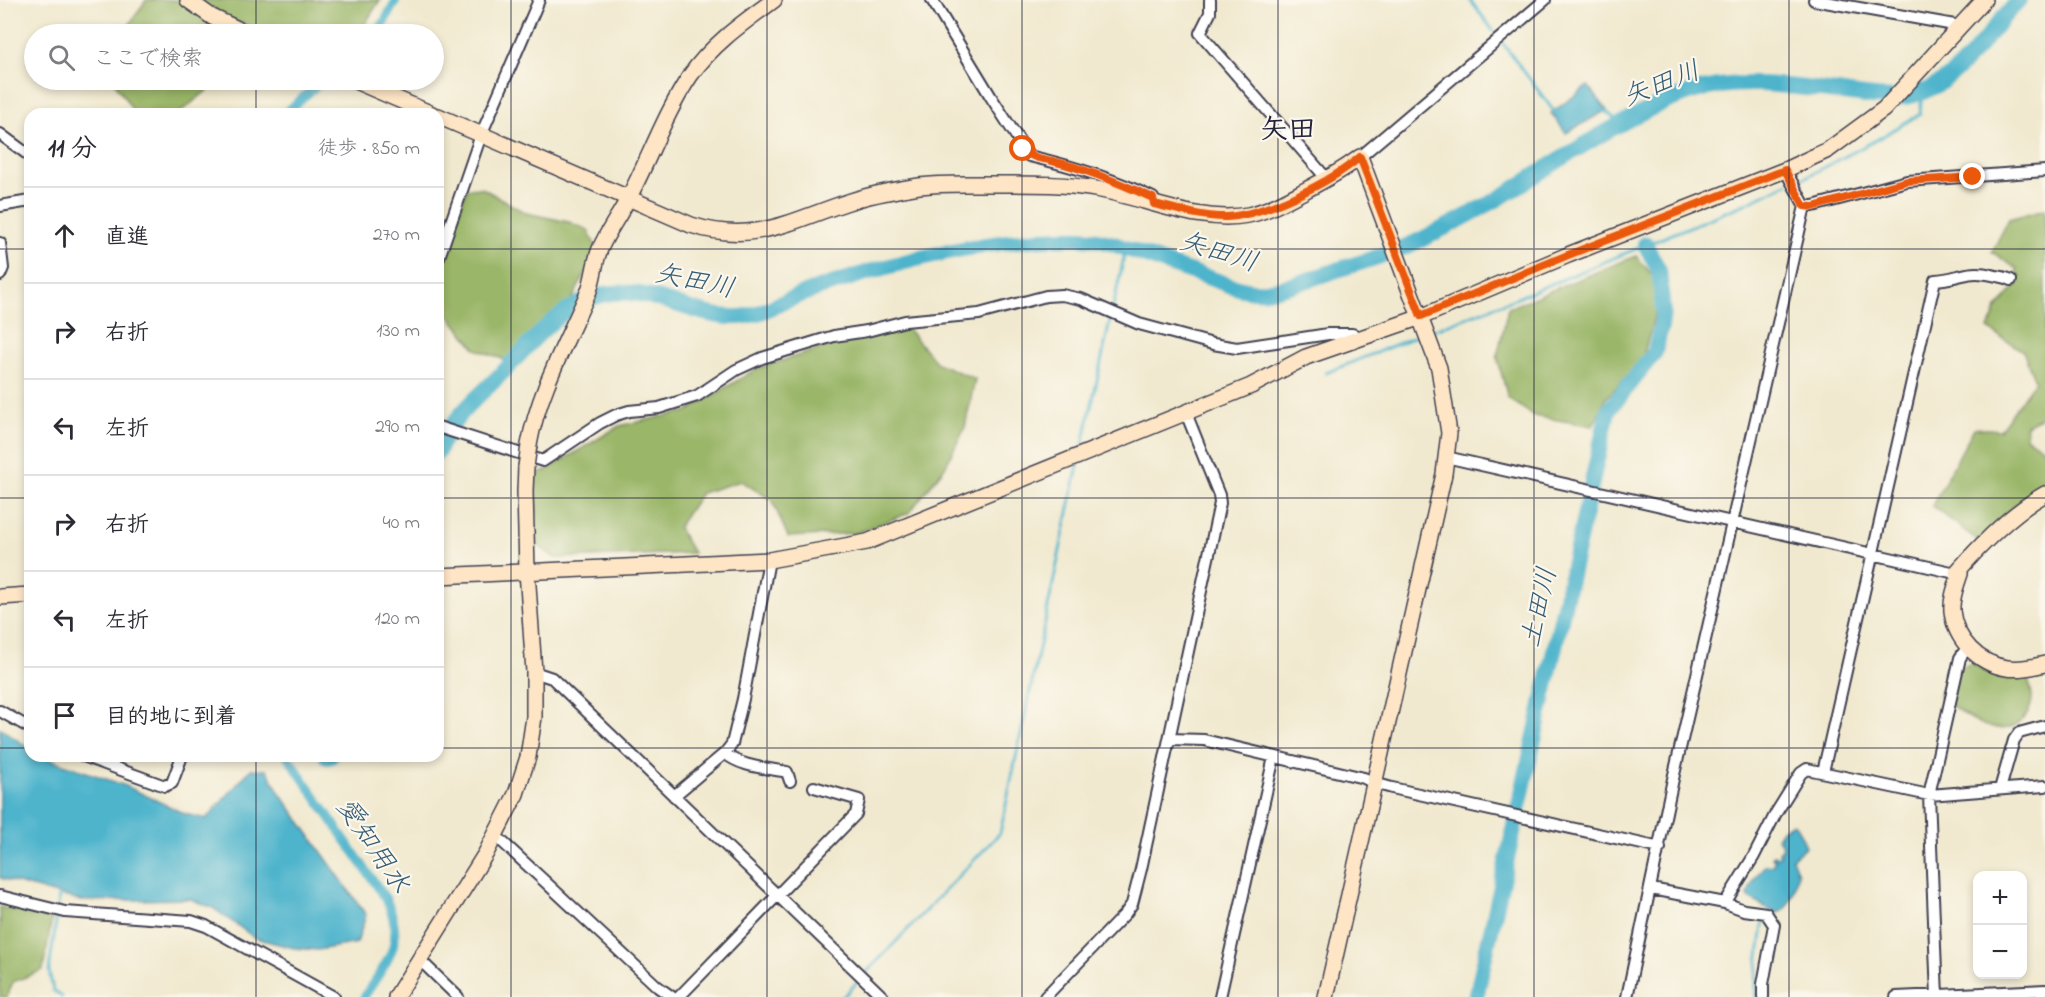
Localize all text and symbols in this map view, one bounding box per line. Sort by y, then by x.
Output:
search box [24,24,444,90]
icon: search [45,41,78,74]
text: ここで検索 [93,44,203,76]
water label: 矢田川 [1617,53,1707,118]
district label: 矢田 [1260,111,1316,152]
text: 11 分 [48,131,97,169]
text: 徒歩 · 850 m [318,135,420,164]
route start [1009,135,1035,161]
route end [1959,163,1985,189]
icon: ahead [48,219,81,252]
text: 270 m [373,221,420,250]
text: 直進 [105,222,149,254]
water label: 矢田川 [1174,223,1263,284]
water label: 矢田川 [651,255,738,310]
icon: right [48,315,81,348]
text: 130 m [376,317,420,346]
text: 右折 [105,318,149,350]
icon: left [48,411,81,444]
text: 290 m [375,413,420,442]
text: 左折 [105,414,149,446]
icon: right [48,507,81,540]
text: 40 m [383,509,420,538]
text: 右折 [105,510,149,542]
water label: 土田川 [1512,564,1569,651]
icon: left [48,603,81,636]
text: 120 m [375,605,420,634]
text: 左折 [105,606,149,638]
icon: arrive [48,699,81,732]
text: 目的地に到着 [105,702,237,734]
water label: 愛知用水 [326,791,418,902]
map controls [1973,871,2027,979]
button: + [1973,871,2027,925]
button: − [1973,925,2027,979]

